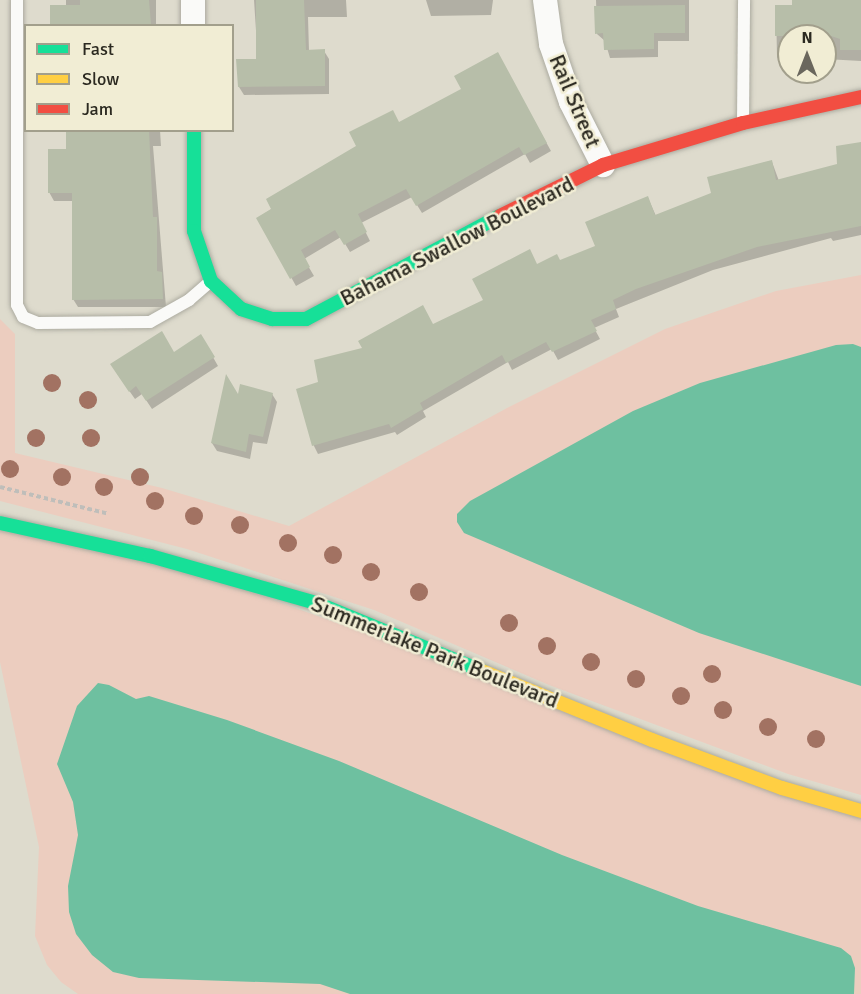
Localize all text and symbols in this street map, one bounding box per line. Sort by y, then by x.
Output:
legend [24,24,234,132]
north arrow [777,24,837,84]
text: N [801,28,813,48]
text: Fast [82,38,114,60]
street label: Rail Street [544,50,606,152]
text: Slow [82,68,119,90]
text: Jam [82,98,113,120]
street label: Bahama Swallow Boulevard [336,171,578,311]
street label: Summerlake Park Boulevard [308,590,562,714]

